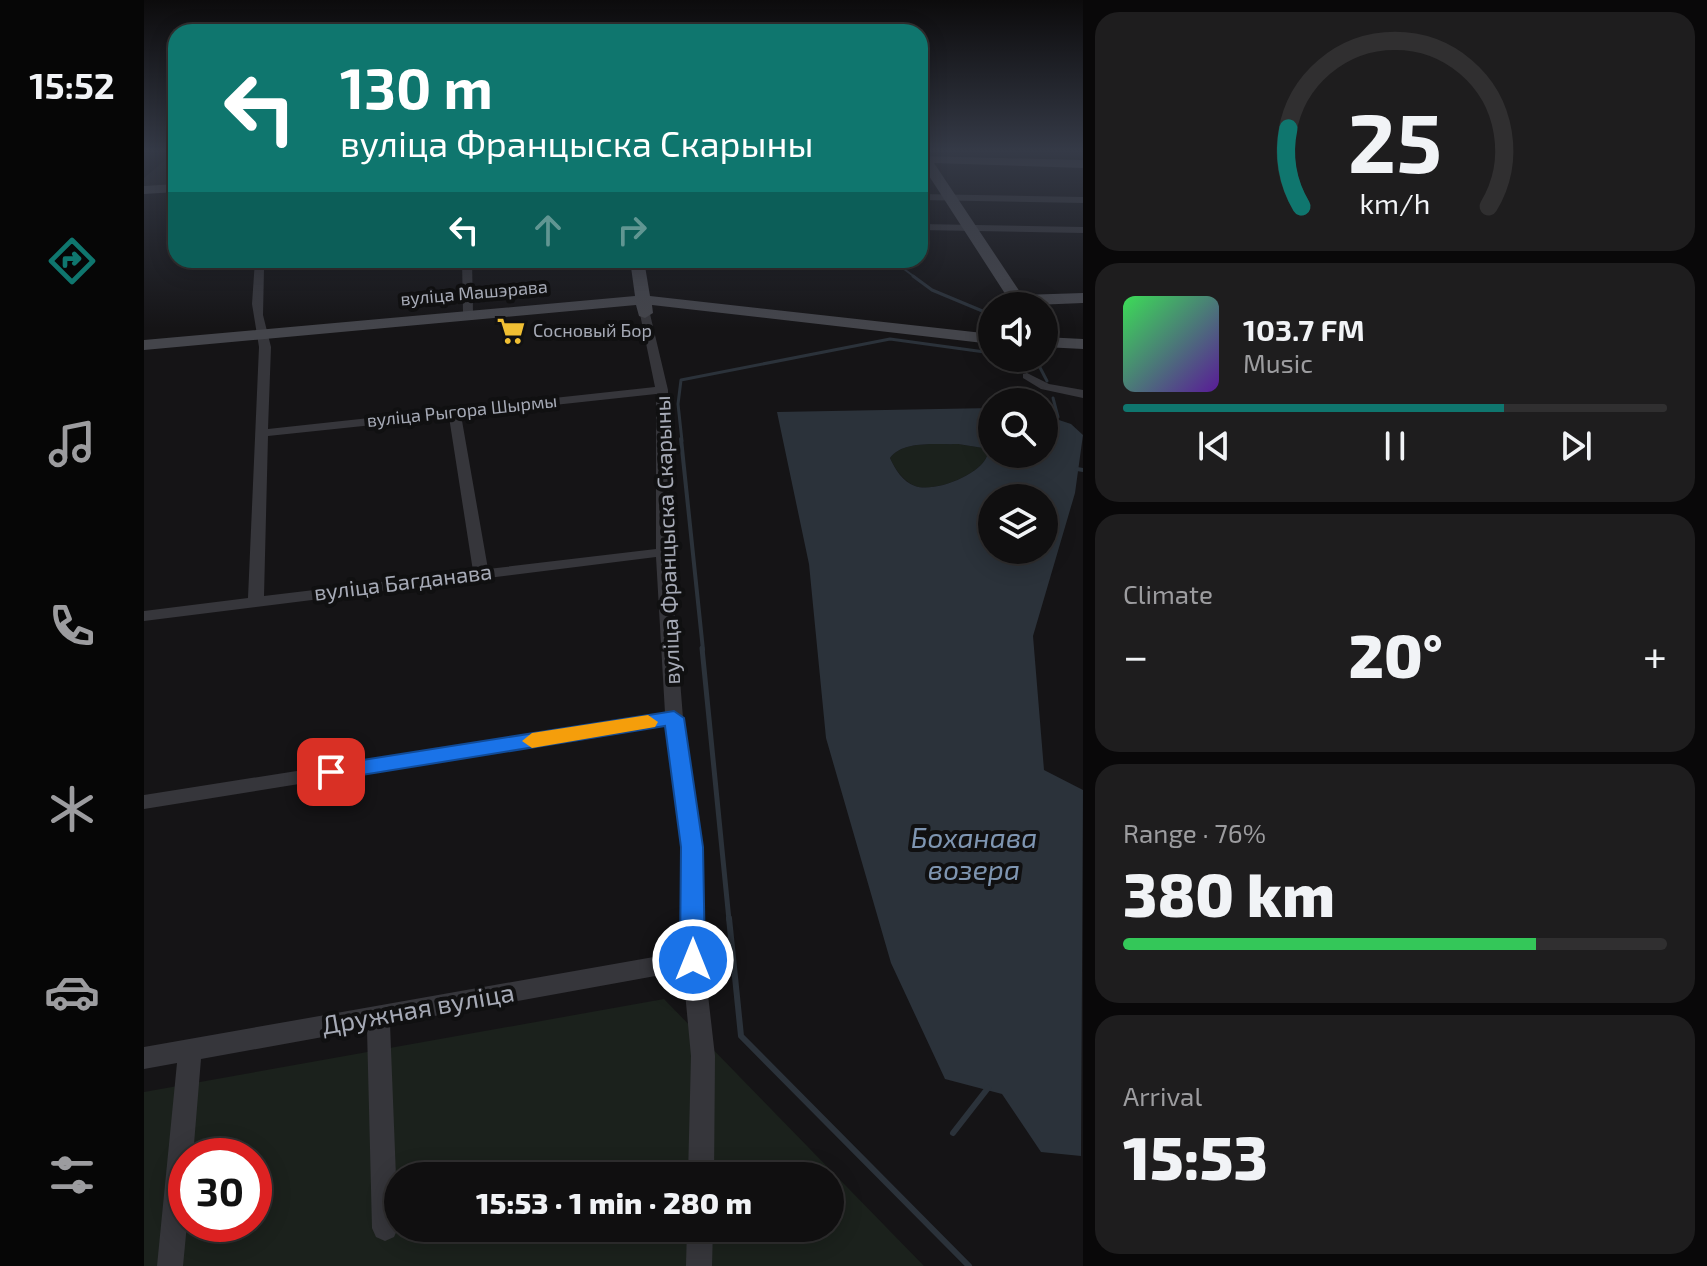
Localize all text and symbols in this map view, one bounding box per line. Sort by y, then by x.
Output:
text: 130 m [340,53,493,120]
icon: left [208,56,312,160]
text: 15:52 [29,63,115,106]
text: 25 [1348,90,1442,190]
text: вуліца Францыска Скарыны [340,121,813,164]
text: km/h [1360,186,1430,221]
icon: left [442,208,486,252]
icon: ahead [526,208,570,252]
icon: right [610,208,654,252]
icon: directions [44,233,100,289]
street label: вуліца Машэрава [399,275,548,309]
map controls [978,292,1058,564]
button: sound [978,292,1058,372]
text: 103.7 FM [1243,311,1365,347]
supermarket icon: Сосновый Бор [496,316,526,346]
place label: Сосновый Бор [533,319,652,341]
text: Music [1243,347,1313,378]
button: search [978,388,1058,468]
street label: вуліца Рыгора Шырмы [366,389,558,431]
street label: вуліца Францыска Скарыны [648,395,685,685]
icon: music [44,416,100,472]
icon: previous [1192,424,1236,468]
icon: pause [1373,424,1417,468]
icon: next [1554,424,1598,468]
button: layers [978,484,1058,564]
street label: вуліца Багданава [312,557,494,606]
text: Climate [1123,578,1213,609]
icon: phone [44,598,100,654]
text: 20° [1349,618,1443,690]
text: − [1123,628,1149,681]
text: + [1643,628,1667,681]
pin [297,738,365,806]
icon: arrive [309,750,353,794]
icon: climate [44,781,100,837]
text: Range · 76% [1123,817,1266,848]
water label: Боханава возера [911,820,1037,886]
text: 380 km [1123,857,1335,929]
position arrow [651,918,735,1002]
icon: car [44,964,100,1020]
street label: Дружная вуліца [319,975,517,1041]
text: Arrival [1123,1080,1202,1111]
text: 15:53 [1123,1120,1268,1192]
speed limit sign: 30 [168,1138,272,1242]
icon: filters [44,1147,100,1203]
text: 15:53 · 1 min · 280 m [476,1184,752,1220]

